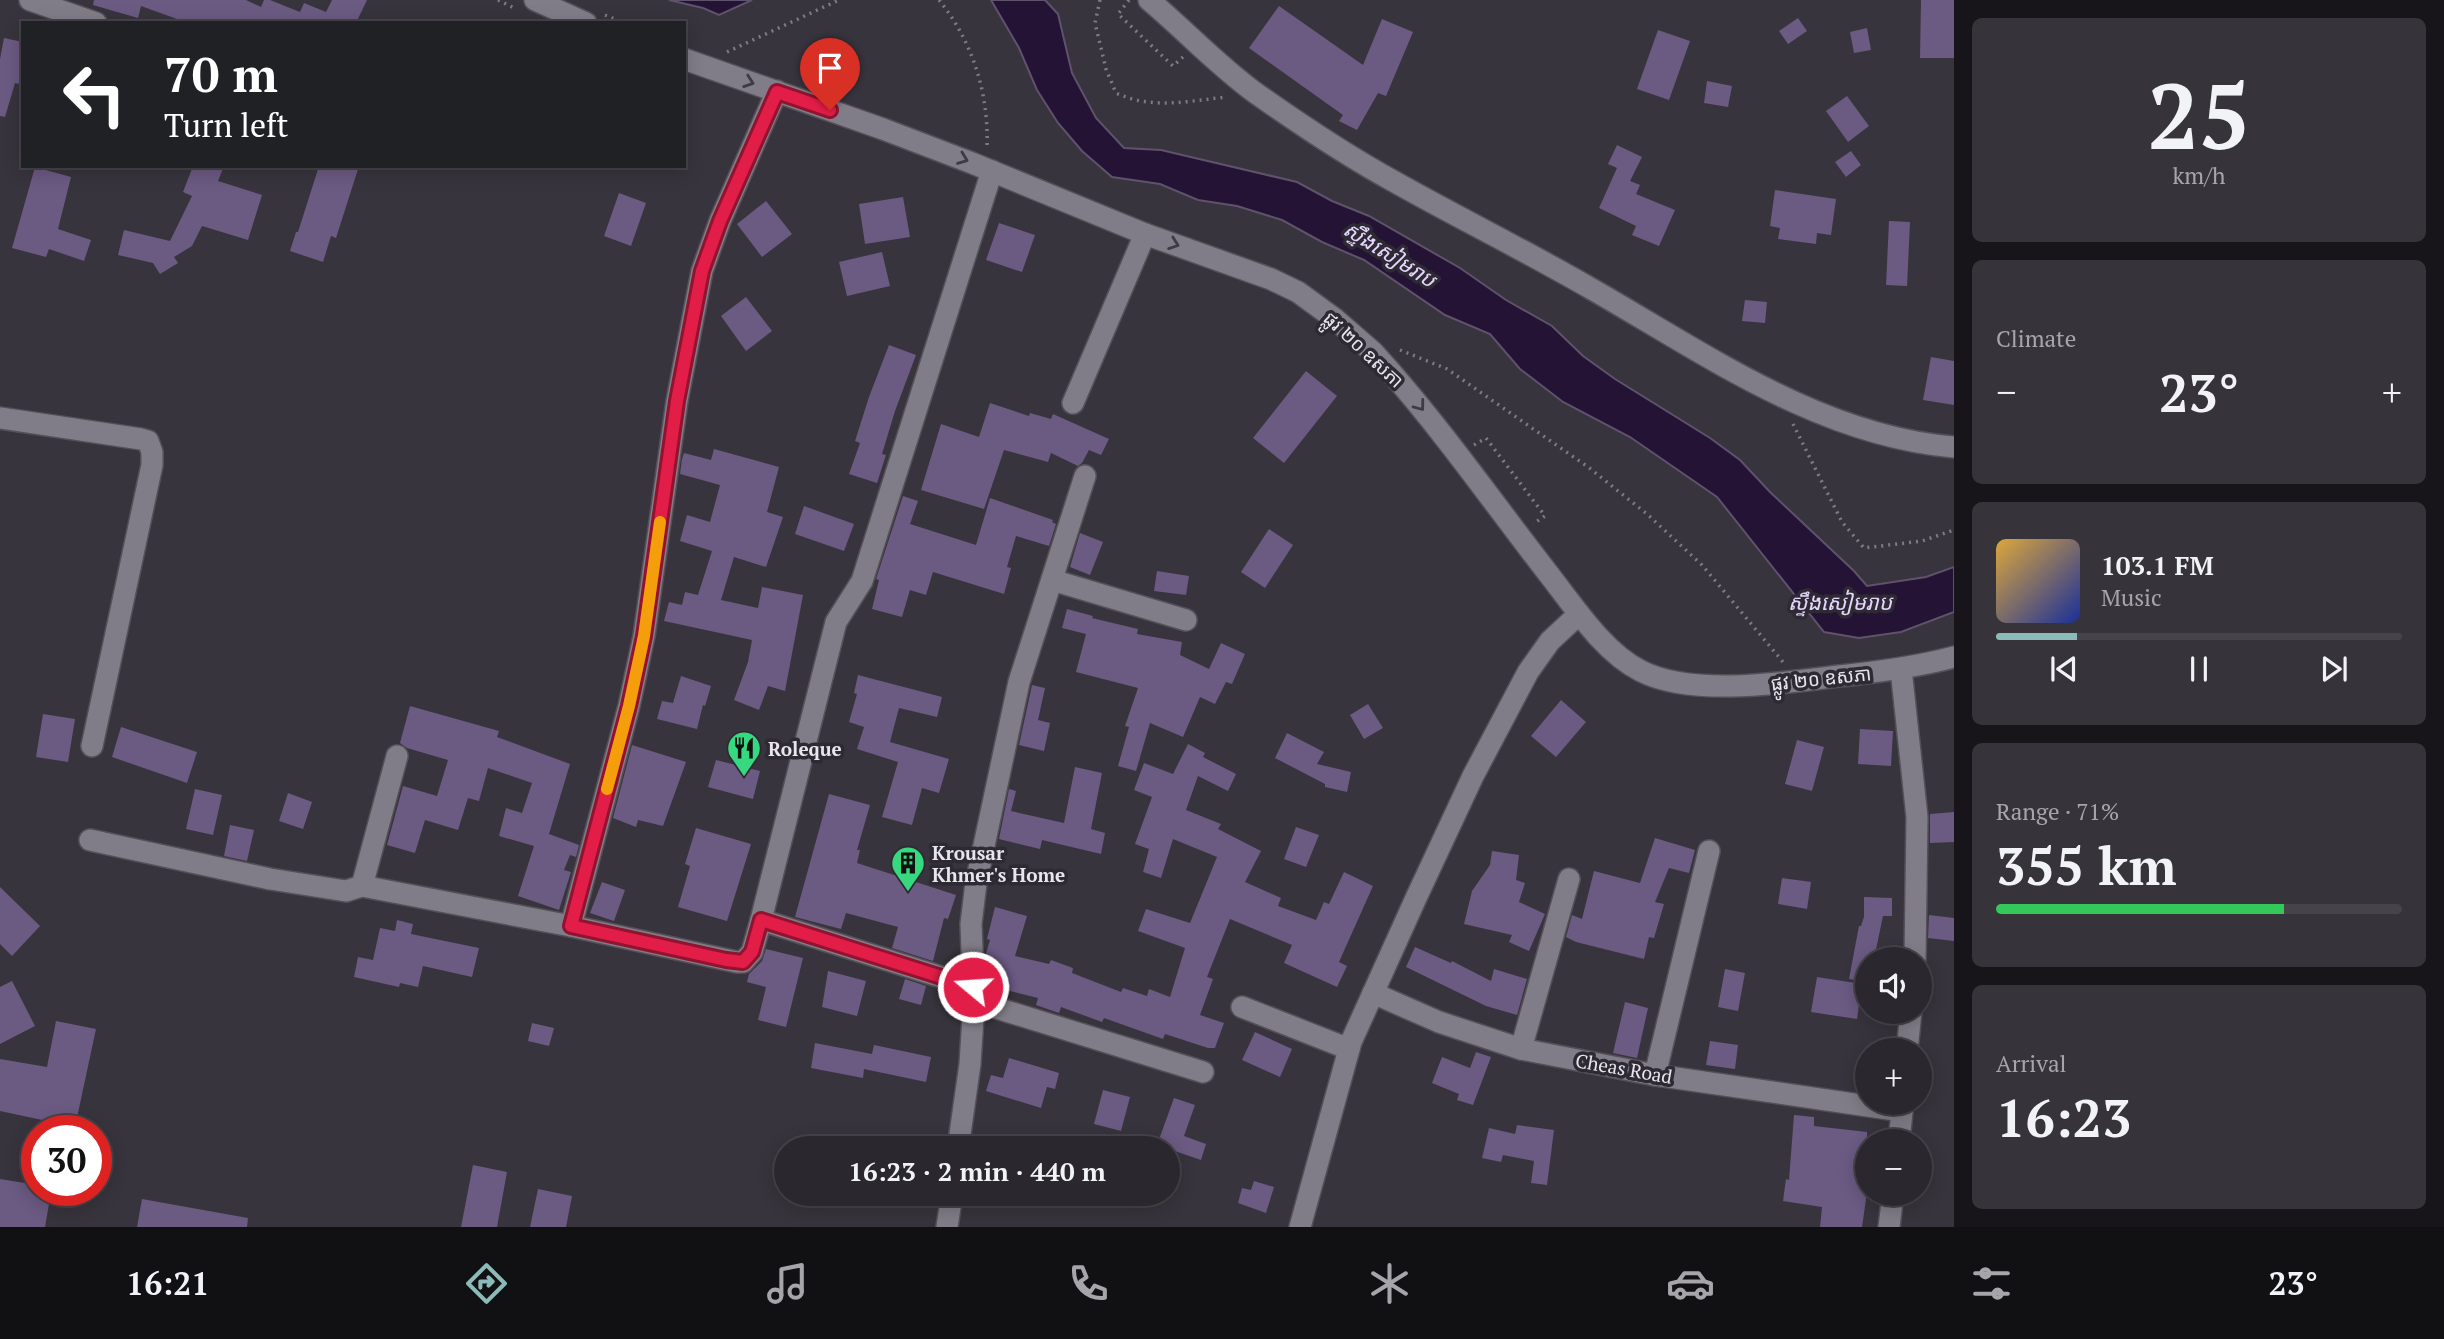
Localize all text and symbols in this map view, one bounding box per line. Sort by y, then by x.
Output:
pin [800,38,860,110]
text: 70 m [164,41,278,106]
icon: left [49,49,140,140]
icon: arrive [811,49,849,87]
text: 25 [2148,54,2250,175]
one-way arrow [742,74,754,88]
text: Turn left [164,104,288,146]
one-way arrow [956,151,968,165]
text: km/h [2172,160,2226,191]
water label: ស្ទឹងសៀមរាប [1338,215,1443,295]
one-way arrow [1167,236,1179,250]
street label: ផ្លូវ ២០ ឧសភា [1315,305,1409,397]
text: Climate [1996,323,2076,354]
text: 23° [2159,358,2239,427]
text: − [1996,367,2016,417]
text: + [2382,367,2402,417]
one-way arrow [1411,398,1424,411]
text: 103.1 FM [2101,548,2214,582]
text: Music [2101,582,2162,613]
water label: ស្ទឹងសៀមរាប [1788,588,1894,617]
icon: previous [2045,650,2083,688]
icon: pause [2180,650,2218,688]
icon: next [2315,650,2353,688]
street label: ផ្លូវ ២០ ឧសភា [1769,660,1873,701]
restaurant icon: Roleque [725,729,763,778]
place label: Roleque [768,736,842,761]
text: Range · 71% [1996,796,2119,827]
text: 355 km [1996,831,2177,900]
place label: Krousar Khmer's Home [932,840,1065,887]
building icon: Krousar Khmer's Home [889,844,927,893]
map controls [1855,947,1932,1206]
button: sound [1855,947,1932,1024]
position arrow [936,950,1010,1024]
button: + [1855,1038,1932,1115]
street label: Cheas Road [1574,1047,1675,1089]
text: Arrival [1996,1048,2067,1079]
text: 16:23 [1996,1083,2131,1152]
speed limit sign: 30 [21,1115,112,1206]
button: − [1855,1129,1932,1206]
text: 16:23 · 2 min · 440 m [848,1154,1106,1188]
icon: directions [462,1259,511,1308]
icon: music [763,1259,812,1308]
icon: phone [1064,1259,1113,1308]
icon: climate [1365,1259,1414,1308]
icon: car [1666,1259,1715,1308]
icon: filters [1967,1259,2016,1308]
text: 16:21 [126,1262,209,1304]
text: 23° [2268,1262,2318,1304]

